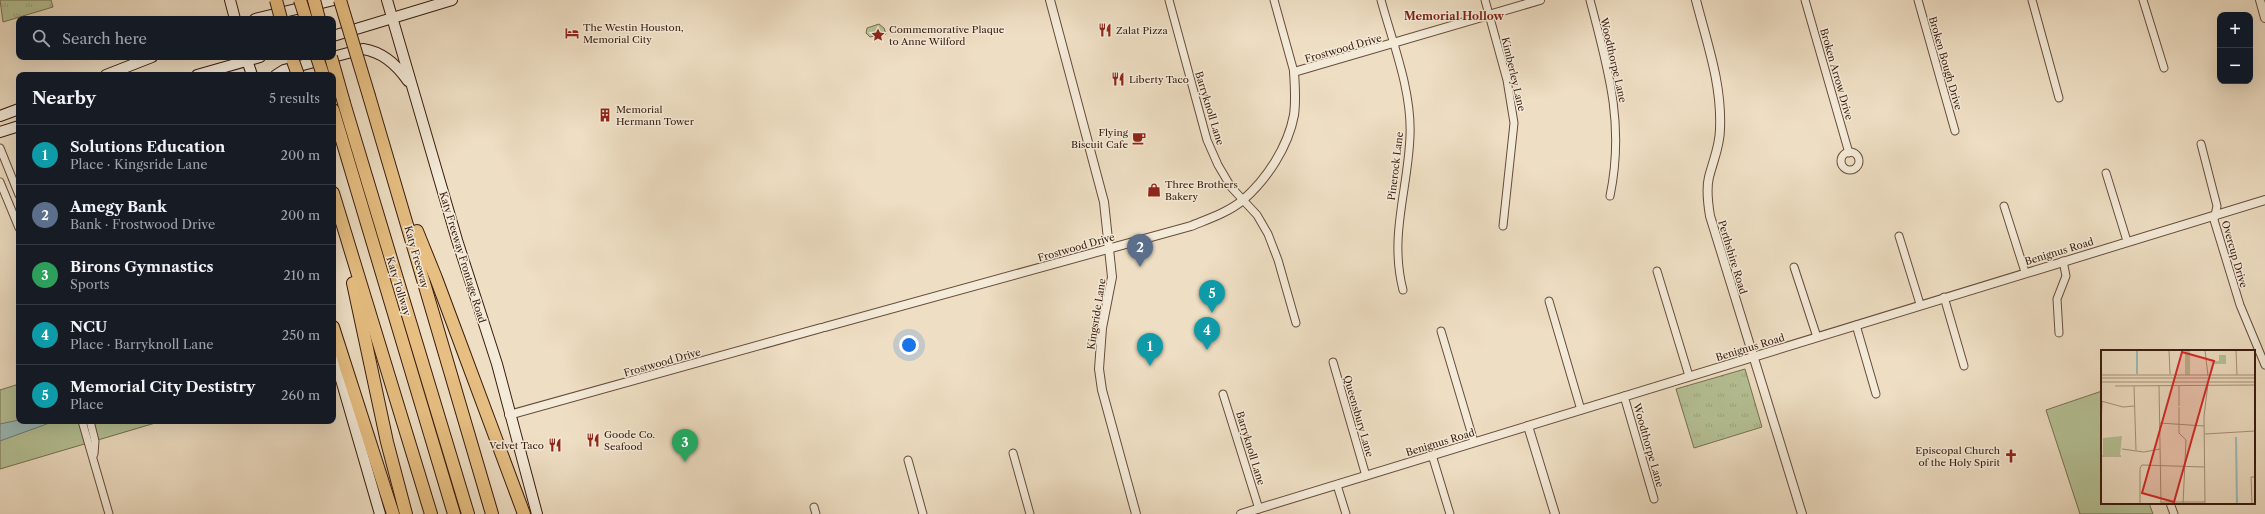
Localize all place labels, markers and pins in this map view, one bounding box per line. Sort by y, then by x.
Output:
place label: The Westin Houston, Memorial City [583,21,684,46]
restaurant icon: Zalat Pizza [1097,22,1113,38]
place label: Commemorative Plaque to Anne Wilford [889,23,1005,48]
place label: Zalat Pizza [1116,24,1168,37]
hotel icon: The Westin Houston, Memorial City [564,25,580,41]
place icon: Commemorative Plaque to Anne Wilford [870,27,886,43]
restaurant icon: Liberty Taco [1110,71,1126,87]
place label: Liberty Taco [1129,73,1189,86]
place label: Memorial Hermann Tower [616,103,695,128]
building icon: Memorial Hermann Tower [597,107,613,123]
place label: Flying Biscuit Cafe [1071,126,1129,151]
cafe icon: Flying Biscuit Cafe [1131,130,1147,146]
place label: Three Brothers Bakery [1165,178,1238,203]
shop icon: Three Brothers Bakery [1146,182,1162,198]
pin: 2 [1127,234,1153,267]
pin: 5 [1199,280,1225,313]
pin: 4 [1194,317,1220,350]
pin: 1 [1137,333,1163,366]
place label: Goode Co. Seafood [604,428,656,453]
pin: 3 [672,429,698,462]
restaurant icon: Goode Co. Seafood [585,432,601,448]
restaurant icon: Velvet Taco [547,437,563,453]
place label: Velvet Taco [488,439,544,452]
place label: Episcopal Church of the Holy Spirit [1915,444,2001,469]
church icon: Episcopal Church of the Holy Spirit [2003,448,2019,464]

